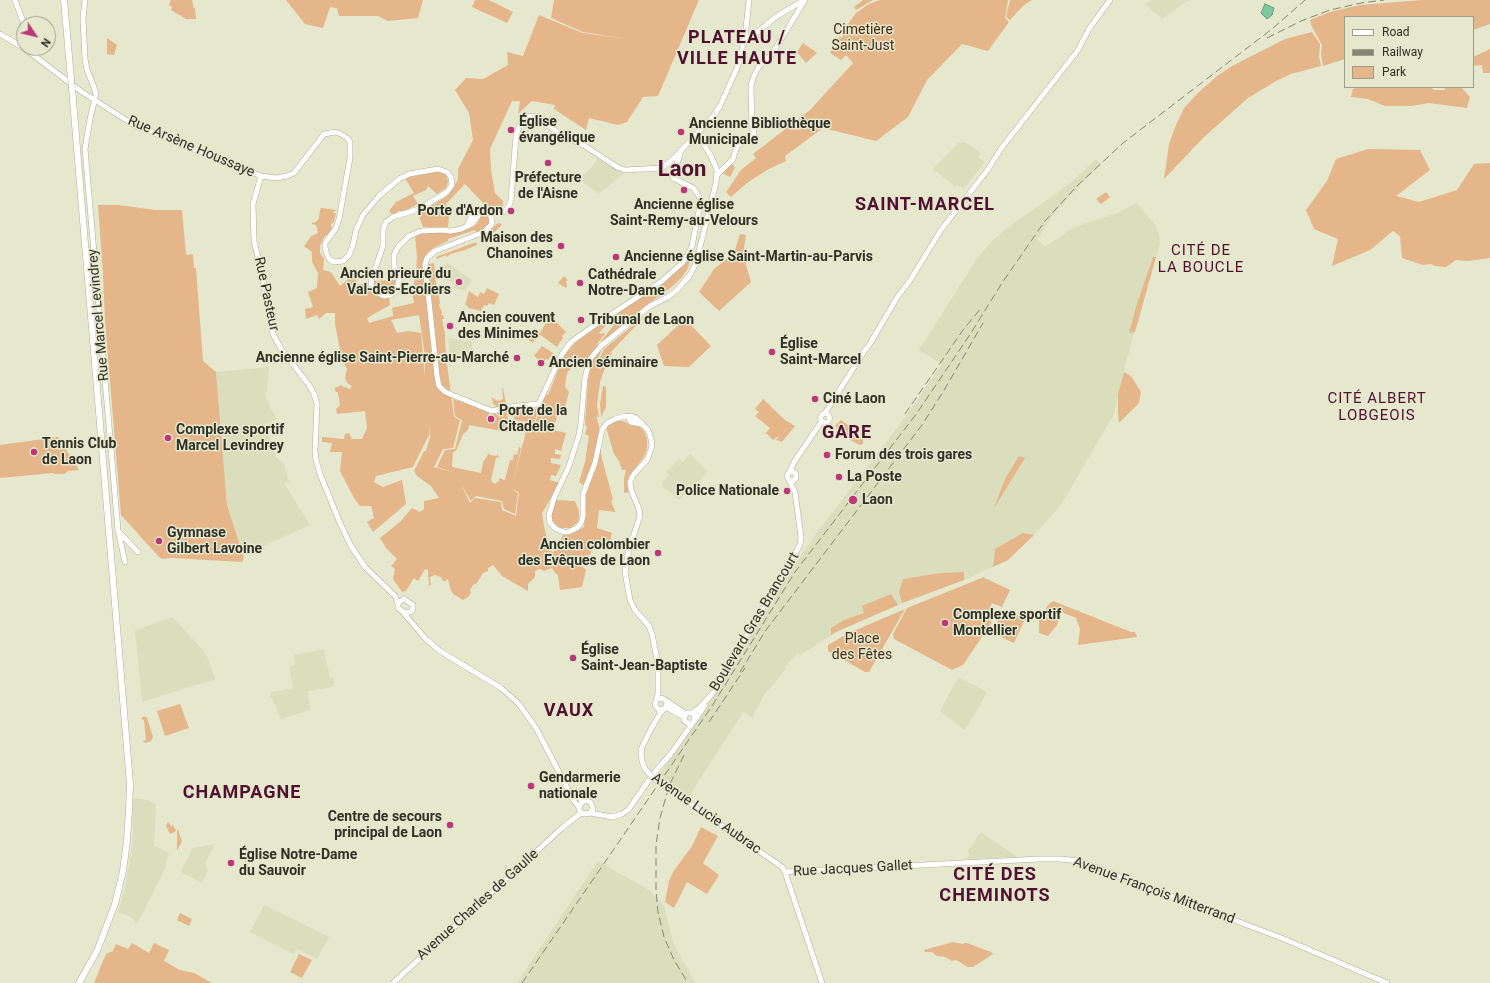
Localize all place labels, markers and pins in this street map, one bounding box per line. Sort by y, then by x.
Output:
place label: Église évangélique [519,114,595,146]
place label: Ancienne Bibliothèque Municipale [689,116,831,148]
marker: Église évangélique [506,125,516,135]
marker: Ancienne Bibliothèque Municipale [676,127,686,137]
marker: Préfecture de l'Aisne [543,158,553,168]
place label: Préfecture de l'Aisne [515,170,581,202]
marker: Ancienne église Saint-Remy-au-Velours [679,185,689,195]
place label: Ancienne église Saint-Remy-au-Velours [610,197,758,230]
place label: Porte d'Ardon [418,203,503,219]
marker: Porte d'Ardon [506,206,516,216]
place label: Maison des Chanoines [480,230,553,262]
marker: Maison des Chanoines [556,241,566,251]
place label: Ancienne église Saint-Martin-au-Parvis [624,249,873,265]
marker: Ancienne église Saint-Martin-au-Parvis [611,252,621,262]
place label: Ancien prieuré du Val-des-Ecoliers [340,266,451,298]
place label: Cathédrale Notre-Dame [588,267,665,300]
marker: Ancien prieuré du Val-des-Ecoliers [454,277,464,287]
marker: Cathédrale Notre-Dame [575,278,585,288]
place label: Ancien couvent des Minimes [458,310,555,342]
place label: Tribunal de Laon [589,312,694,328]
marker: Tribunal de Laon [576,315,586,325]
marker: Ancien couvent des Minimes [445,321,455,331]
place label: Église Saint-Marcel [780,336,861,368]
marker: Église Saint-Marcel [767,347,777,357]
place label: Ancienne église Saint-Pierre-au-Marché [256,350,509,366]
marker: Ancienne église Saint-Pierre-au-Marché [512,353,522,363]
place label: Ancien séminaire [549,355,658,371]
marker: Ancien séminaire [536,358,546,368]
place label: Ciné Laon [823,391,886,407]
marker: Ciné Laon [810,394,820,404]
place label: Porte de la Citadelle [499,403,567,436]
marker: Porte de la Citadelle [486,414,496,424]
place label: Complexe sportif Marcel Levindrey [176,422,284,454]
marker: Complexe sportif Marcel Levindrey [163,433,173,443]
place label: Tennis Club de Laon [42,436,116,468]
marker: Tennis Club de Laon [29,447,39,457]
place label: Forum des trois gares [835,447,972,463]
marker: Forum des trois gares [822,450,832,460]
place label: La Poste [847,469,902,485]
marker: La Poste [834,472,844,482]
place label: Police Nationale [676,483,779,499]
marker: Police Nationale [782,486,792,496]
place label: Laon [862,492,893,508]
marker: Laon [847,494,859,506]
place label: Gymnase Gilbert Lavoine [167,525,262,558]
marker: Gymnase Gilbert Lavoine [154,536,164,546]
place label: Ancien colombier des Evêques de Laon [518,537,650,570]
marker: Ancien colombier des Evêques de Laon [653,548,663,558]
place label: Complexe sportif Montellier [953,607,1061,640]
marker: Complexe sportif Montellier [940,618,950,628]
place label: Église Saint-Jean-Baptiste [581,642,707,674]
marker: Église Saint-Jean-Baptiste [568,653,578,663]
place label: Gendarmerie nationale [539,770,621,802]
marker: Gendarmerie nationale [526,781,536,791]
place label: Centre de secours principal de Laon [328,809,442,842]
marker: Centre de secours principal de Laon [445,820,455,830]
place label: Église Notre-Dame du Sauvoir [239,847,357,880]
marker: Église Notre-Dame du Sauvoir [226,858,236,868]

